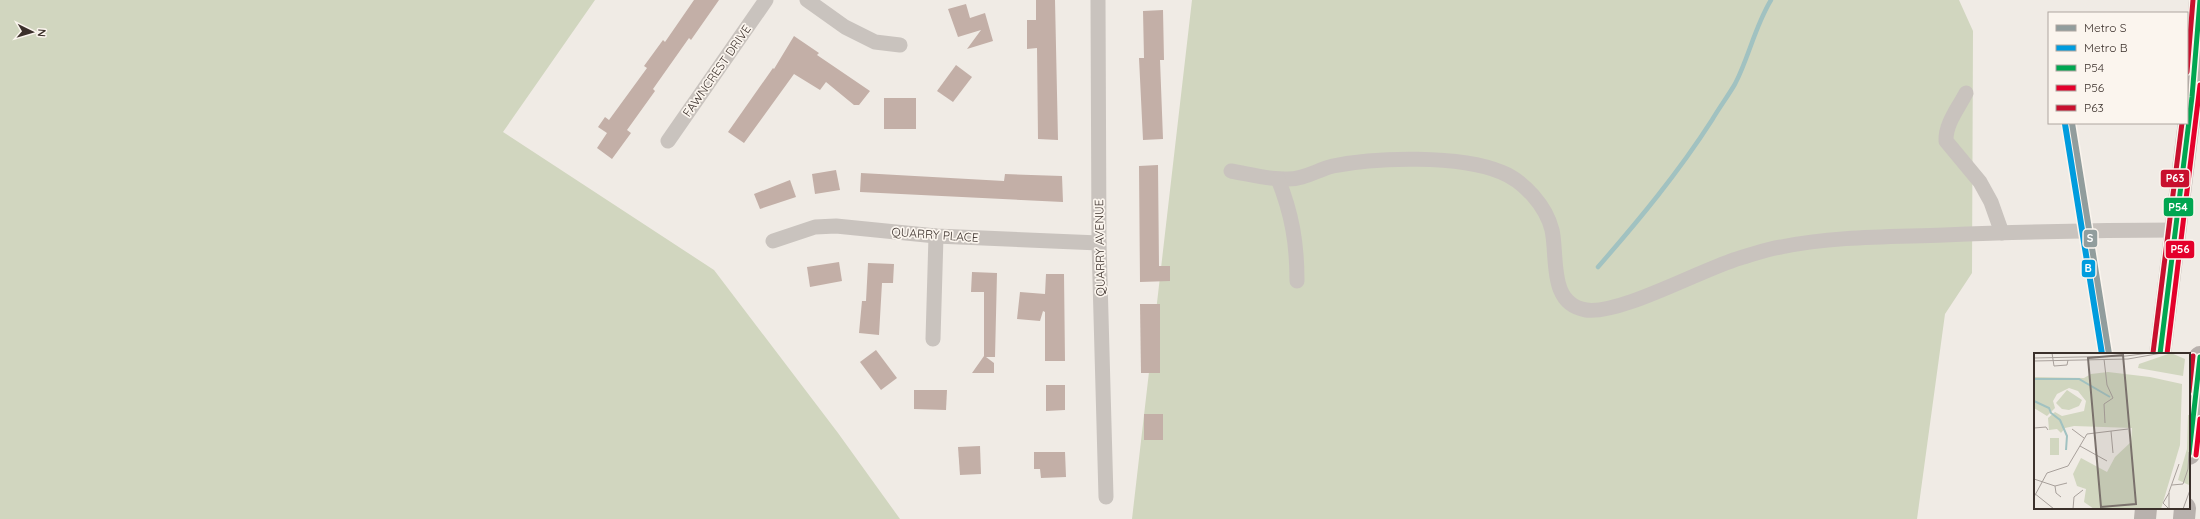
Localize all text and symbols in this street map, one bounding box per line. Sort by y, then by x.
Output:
north arrow [12,12,52,52]
legend [2048,12,2188,124]
text: Metro S [2084,20,2127,35]
street label: FAWNCREST DRIVE [679,22,754,120]
text: N [35,28,49,38]
text: Metro B [2084,40,2128,55]
text: P54 [2084,60,2104,75]
text: P56 [2084,80,2105,95]
text: P63 [2084,100,2104,115]
line badge: P63 [2160,169,2190,188]
text: P63 [2166,171,2184,185]
line badge: P54 [2163,197,2194,217]
street label: QUARRY AVENUE [1091,199,1108,297]
text: P54 [2168,200,2188,214]
street label: QUARRY PLACE [891,224,979,245]
line badge: S [2083,229,2098,248]
text: S [2087,231,2094,245]
line badge: P56 [2165,240,2195,259]
text: P56 [2170,242,2190,256]
line badge: B [2081,259,2096,278]
text: B [2084,261,2092,275]
inset map [2034,353,2190,509]

